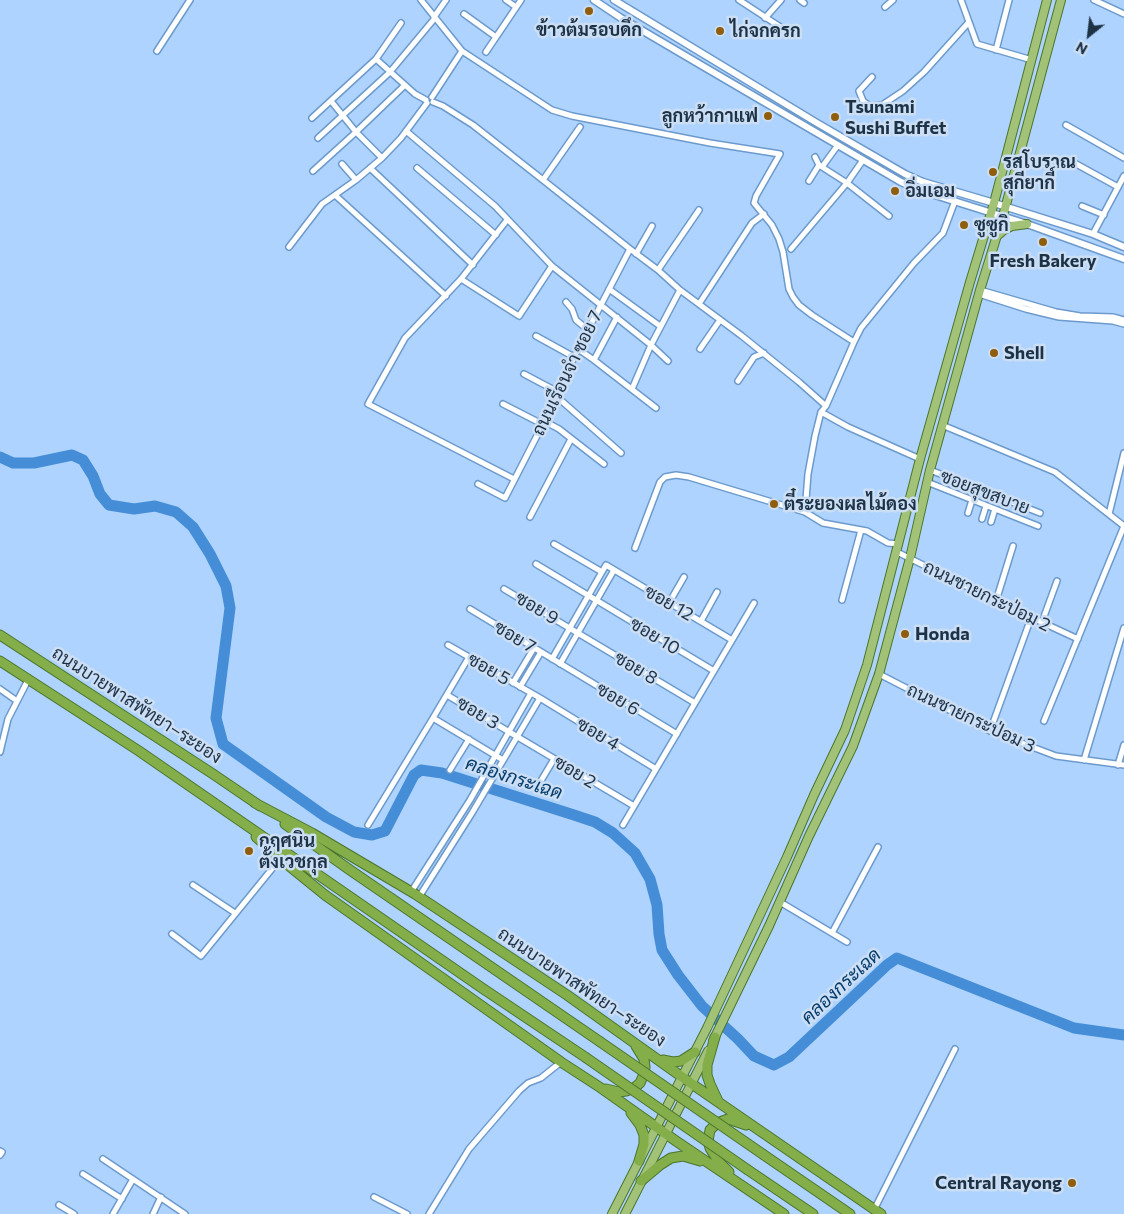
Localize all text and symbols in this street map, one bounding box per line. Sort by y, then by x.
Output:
marker: ข้าวต้มรอบดึก [583,5,595,17]
north arrow [1064,10,1114,60]
place label: ข้าวต้มรอบดึก [536,19,642,41]
place label: ไก่จกครก [730,20,801,42]
marker: ไก่จกครก [714,25,726,37]
text: N [1073,39,1090,59]
place label: Tsunami Sushi Buffet [845,96,946,138]
place label: ลูกหว้ากาแฟ [662,105,758,127]
marker: ลูกหว้ากาแฟ [762,110,774,122]
marker: Tsunami Sushi Buffet [829,111,841,123]
place label: รสโบราณ สุกียากี์ [1003,151,1076,193]
marker: รสโบราณ สุกียากี์ [987,166,999,178]
place label: อิ่มเอม [905,180,955,202]
marker: อิ่มเอม [889,185,901,197]
place label: ซูซูกิ [974,214,1009,236]
marker: ซูซูกิ [958,219,970,231]
marker: Fresh Bakery [1037,236,1049,248]
place label: Fresh Bakery [989,250,1097,272]
street label: ถนนเรือนจำ ซอย 7 [527,307,607,439]
place label: Shell [1004,342,1045,364]
marker: Shell [988,347,1000,359]
street label: ซอยสุขสบาย [937,465,1033,519]
place label: ตี๋ระยองผลไม้ดอง [784,493,917,515]
marker: ตี๋ระยองผลไม้ดอง [768,498,780,510]
street label: ถนนชายกระป่อม 2 [920,556,1054,636]
street label: ซอย 12 [641,580,697,626]
street label: ซอย 9 [512,587,562,629]
street label: ซอย 10 [626,613,684,659]
street label: ซอย 7 [490,616,540,658]
place label: Honda [915,623,970,645]
marker: Honda [899,628,911,640]
street label: ถนนบายพาสพัทยา–ระยอง [48,642,226,768]
street label: ซอย 8 [611,647,661,689]
street label: ซอย 5 [464,648,514,690]
street label: ซอย 6 [593,678,643,720]
street label: ถนนชายกระป่อม 3 [903,679,1039,757]
street label: ซอย 3 [453,692,503,734]
street label: ซอย 4 [573,713,623,755]
street label: ซอย 2 [550,751,600,793]
water label: คลองกระเฉด [463,752,565,804]
place label: กฤศนิน ตั้งเวชกุล [259,830,328,872]
marker: กฤศนิน ตั้งเวชกุล [243,845,255,857]
street label: ถนนบายพาสพัทยา–ระยอง [494,923,670,1051]
water label: คลองกระเฉด [796,943,886,1029]
place label: Central Rayong [935,1172,1062,1194]
marker: Central Rayong [1066,1177,1078,1189]

